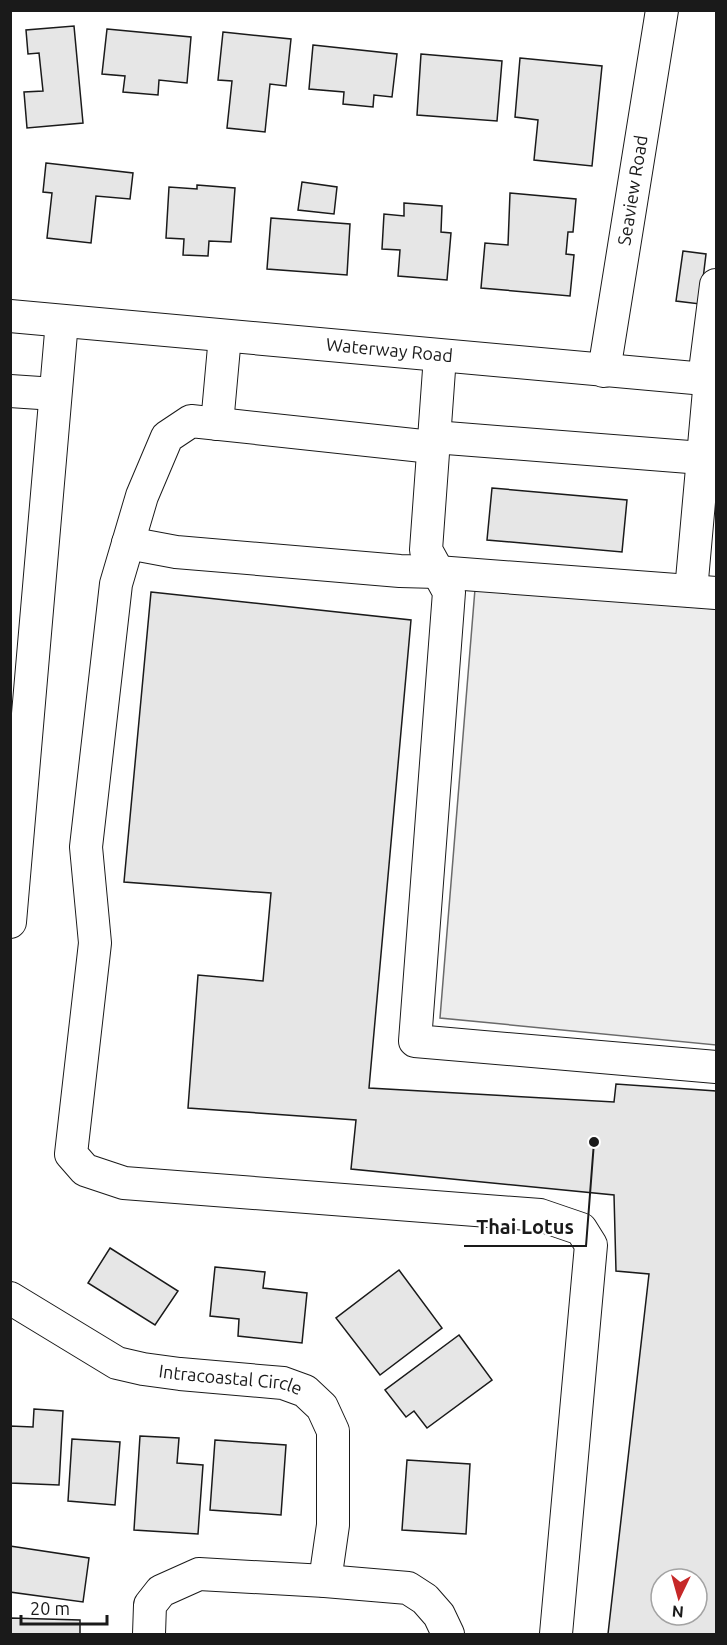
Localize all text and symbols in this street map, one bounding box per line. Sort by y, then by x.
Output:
street label: Seaview Road [613,134,651,247]
street label: Waterway Road [325,334,454,365]
callout: Thai Lotus [464,1208,586,1246]
text: Thai Lotus [476,1215,574,1238]
street label: Intracoastal Circle [158,1360,305,1398]
north arrow [649,1567,709,1627]
scale bar [21,1588,106,1626]
text: 20 m [30,1598,70,1618]
text: N [671,1602,684,1621]

